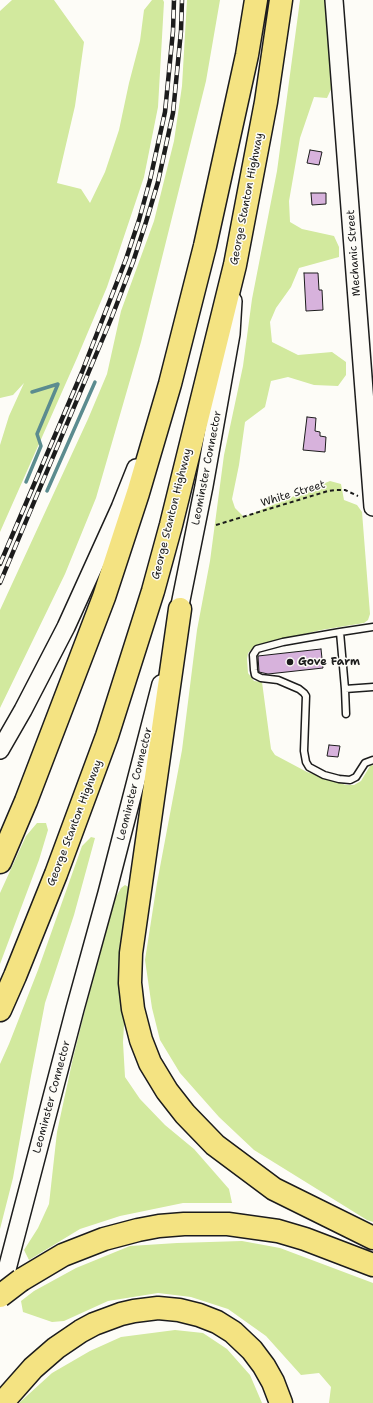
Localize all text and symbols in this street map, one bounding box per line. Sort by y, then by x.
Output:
street label: George Stanton Highway [228,132,266,266]
street label: Mechanic Street [344,209,364,297]
street label: Leominster Connector [189,410,225,526]
street label: George Stanton Highway [149,447,195,581]
street label: White Street [259,478,327,510]
place label: Gove Farm [298,655,360,669]
marker: Gove Farm [285,657,295,667]
street label: Leominster Connector [115,726,155,842]
street label: George Stanton Highway [45,758,105,888]
street label: Leominster Connector [31,1039,73,1155]

